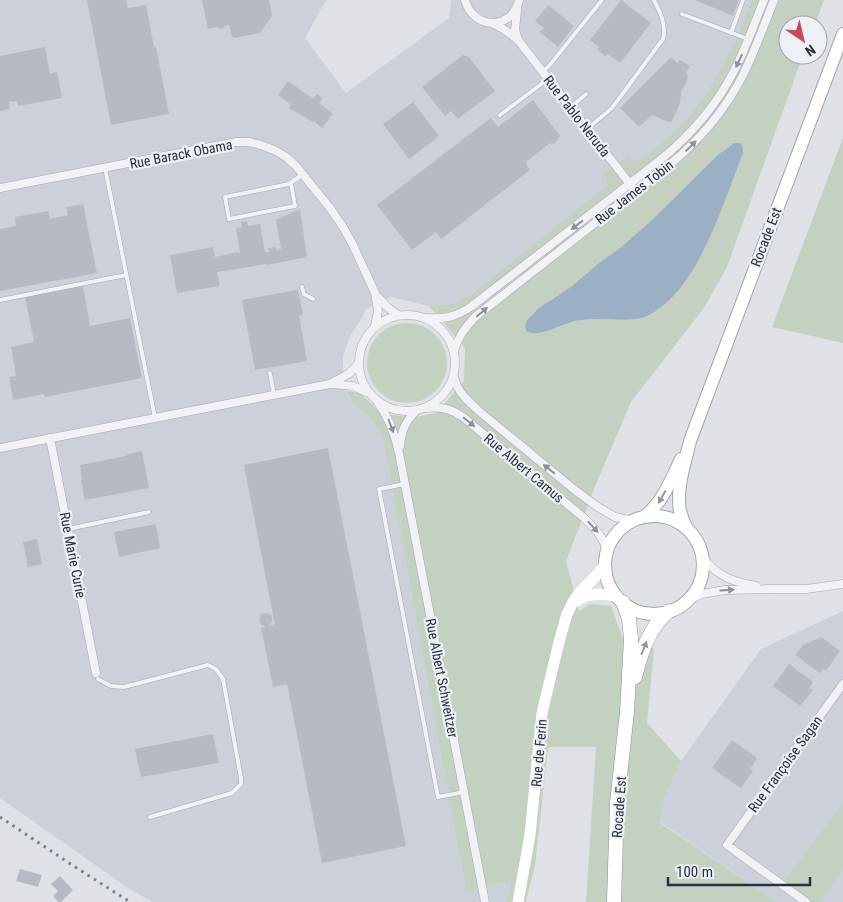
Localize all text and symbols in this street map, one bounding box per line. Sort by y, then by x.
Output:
north arrow [778,15,828,65]
text: N [802,42,819,60]
one-way arrow [734,54,742,68]
street label: Rue Pablo Neruda [540,72,614,160]
street label: Rue Barack Obama [128,136,234,172]
one-way arrow [685,140,697,152]
street label: Rue James Tobin [592,157,676,227]
street label: Rocade Est [747,205,785,269]
one-way arrow [571,219,584,230]
one-way arrow [475,306,488,317]
one-way arrow [463,417,476,428]
one-way arrow [387,419,395,434]
street label: Rue Albert Camus [481,430,567,506]
one-way arrow [543,464,556,475]
one-way arrow [657,490,666,503]
street label: Rue Marie Curie [57,511,89,600]
one-way arrow [587,521,599,533]
one-way arrow [719,586,735,594]
street label: Rue Albert Schweitzer [423,617,461,739]
one-way arrow [641,641,649,656]
street label: Rue Françoise Sagan [745,713,825,815]
street label: Rue de Ferin [528,718,550,788]
street label: Rocade Est [609,776,629,838]
scale bar [668,854,810,886]
text: 100 m [676,863,713,881]

